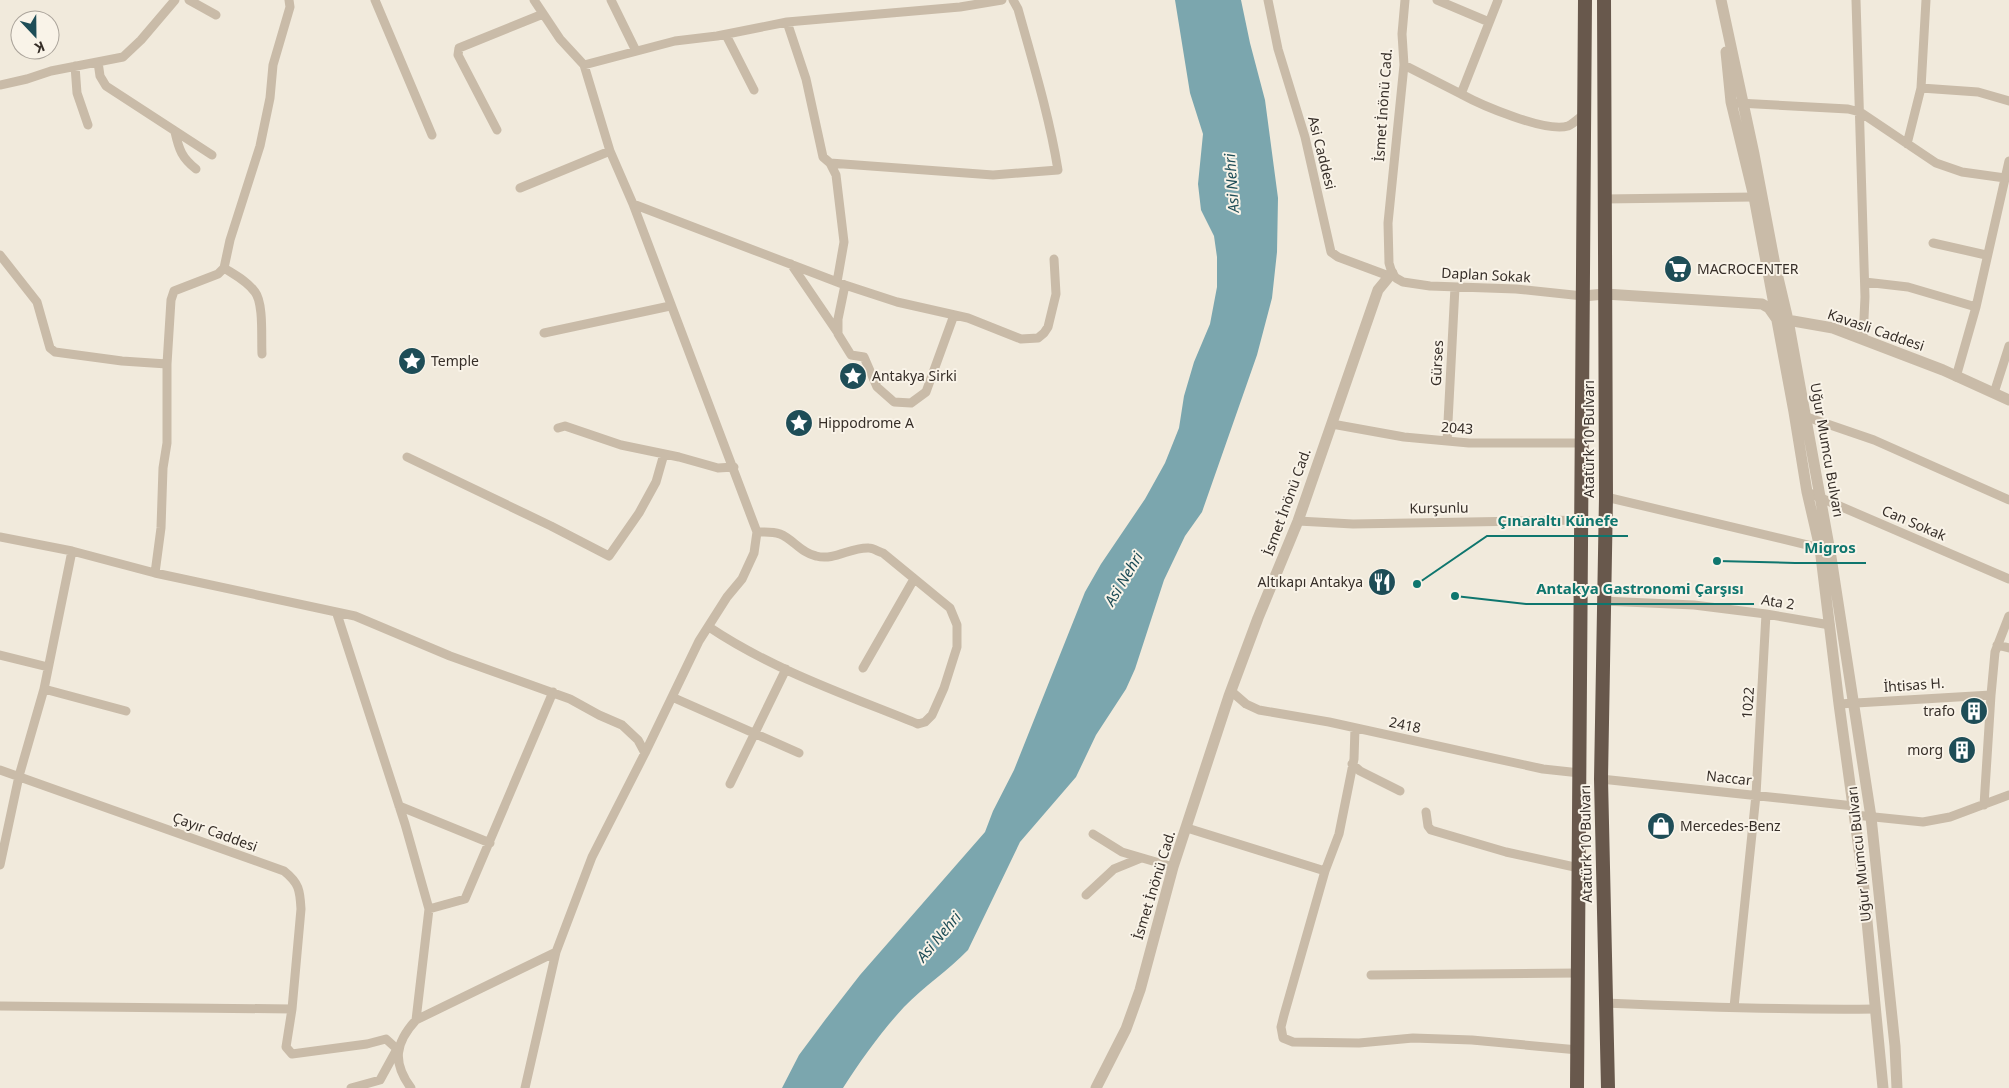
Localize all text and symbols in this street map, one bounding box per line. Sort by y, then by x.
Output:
north arrow [10,10,60,60]
text: K [32,37,48,58]
street label: İsmet İnönü Cad. [1369,48,1396,162]
street label: Asi Caddesi [1304,114,1341,192]
water label: Asi Nehri [1219,152,1243,214]
supermarket icon: MACROCENTER [1663,254,1693,284]
place label: MACROCENTER [1697,259,1799,278]
street label: Daplan Sokak [1441,263,1532,286]
street label: Kavasli Caddesi [1825,304,1927,355]
street label: Gürses [1426,339,1447,386]
place icon: Temple [397,346,427,376]
place label: Temple [431,351,479,370]
place icon: Antakya Sirki [838,361,868,391]
place label: Antakya Sirki [872,366,957,385]
street label: Atatürk 10 Bulvarı [1579,380,1598,498]
street label: Uğur Mumcu Bulvarı [1806,381,1849,519]
place icon: Hippodrome A [784,408,814,438]
place label: Hippodrome A [818,413,914,432]
street label: 2043 [1440,417,1474,438]
street label: İsmet İnönü Cad. [1258,445,1315,558]
street label: Kurşunlu [1409,497,1469,518]
street label: Can Sokak [1879,501,1950,545]
callout: Çınaraltı Künefe [1487,506,1628,536]
text: Çınaraltı Künefe [1498,510,1618,530]
callout: Migros [1795,533,1866,563]
text: Migros [1804,537,1856,557]
water label: Asi Nehri [1099,547,1148,610]
restaurant icon: Altıkapı Antakya [1367,567,1397,597]
place label: Altıkapı Antakya [1258,572,1363,591]
callout: Antakya Gastronomi Çarşısı [1526,574,1754,604]
text: Antakya Gastronomi Çarşısı [1536,578,1744,598]
street label: Ata 2 [1760,590,1796,614]
street label: İhtisas H. [1883,673,1945,696]
street label: 1022 [1737,686,1758,720]
building icon: trafo [1959,696,1989,726]
place label: trafo [1923,701,1955,720]
street label: 2418 [1387,712,1423,737]
building icon: morg [1947,735,1977,765]
place label: morg [1907,740,1943,759]
street label: Naccar [1705,766,1753,789]
street label: Atatürk 10 Bulvarı [1575,785,1596,903]
street label: Uğur Mumcu Bulvarı [1842,785,1875,923]
street label: Çayır Caddesi [170,807,260,856]
shop icon: Mercedes-Benz [1646,811,1676,841]
place label: Mercedes-Benz [1680,816,1781,835]
street label: İsmet İnönü Cad. [1128,828,1179,942]
water label: Asi Nehri [911,906,966,966]

